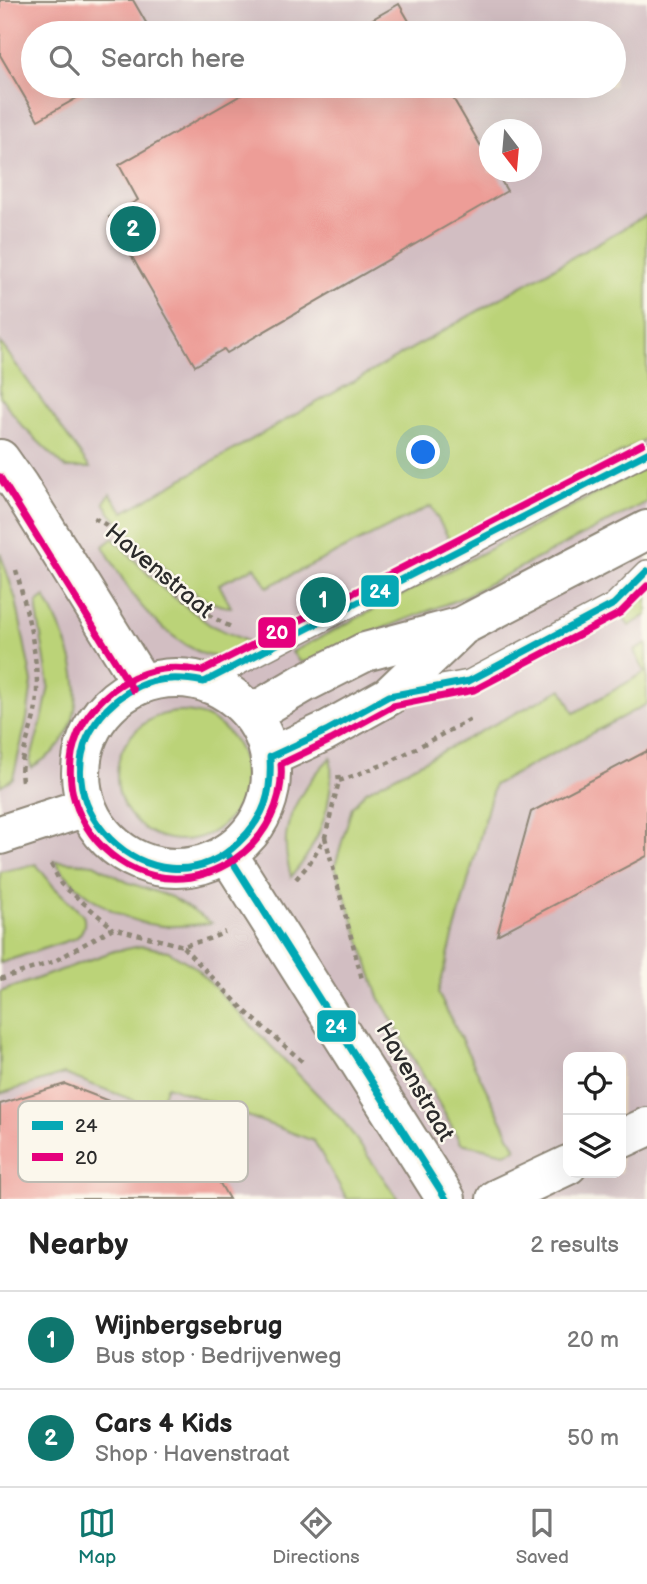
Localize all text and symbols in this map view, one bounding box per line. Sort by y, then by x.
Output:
search box [21,21,626,98]
icon: search [45,41,83,79]
text: Search here [101,44,245,75]
north arrow [479,119,542,182]
pin: 2 [110,203,156,255]
your location [406,435,440,469]
street label: Havenstraat [99,517,219,625]
pin: 1 [300,574,346,626]
line badge: 24 [360,574,400,608]
text: 24 [369,581,391,604]
line badge: 20 [257,616,297,649]
text: 20 [266,622,288,645]
line badge: 24 [316,1009,357,1043]
text: 24 [325,1016,347,1039]
street label: Havenstraat [369,1018,461,1147]
map controls [563,1052,626,1178]
button: locate [563,1052,626,1115]
legend [18,1101,248,1182]
text: 24 [75,1115,98,1138]
button: layers [563,1115,626,1178]
text: 20 [75,1147,97,1170]
text: Nearby [28,1227,128,1263]
text: 2 results [530,1231,619,1259]
text: Wijnbergsebrug [95,1311,283,1342]
text: 1 [46,1326,56,1354]
text: 20 m [567,1326,619,1354]
text: Bus stop · Bedrijvenweg [95,1342,341,1370]
text: Cars 4 Kids [95,1409,232,1440]
text: 2 [44,1424,58,1452]
text: 50 m [567,1424,619,1452]
text: Shop · Havenstraat [95,1440,290,1468]
tab: Map [78,1504,116,1569]
tab: Directions [272,1504,360,1569]
tab: Saved [516,1504,569,1569]

